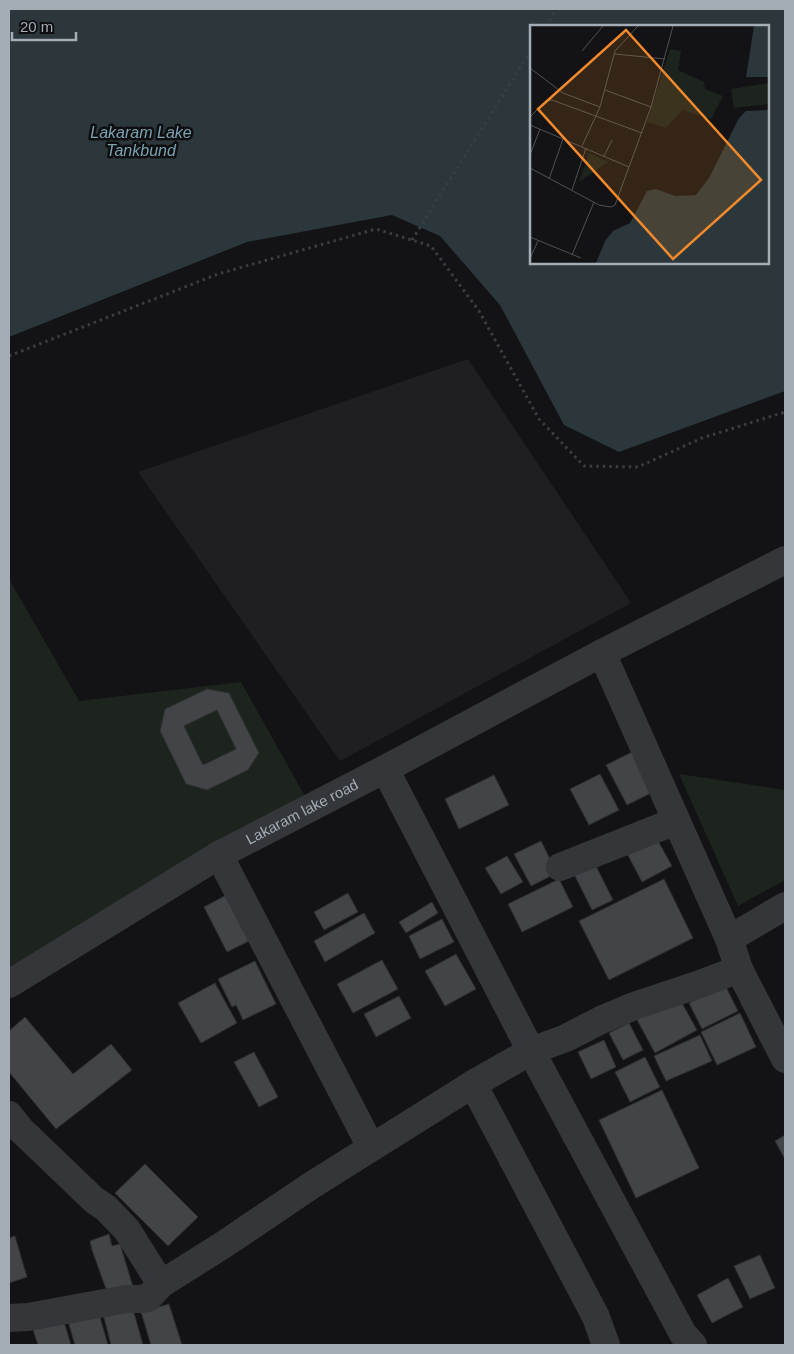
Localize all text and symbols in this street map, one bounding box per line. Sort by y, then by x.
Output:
scale bar [12,10,76,42]
text: 20 m [20,18,53,35]
inset map [530,25,769,264]
water label: Lakaram Lake Tankbund [90,124,192,159]
street label: Lakaram lake road [243,775,361,848]

